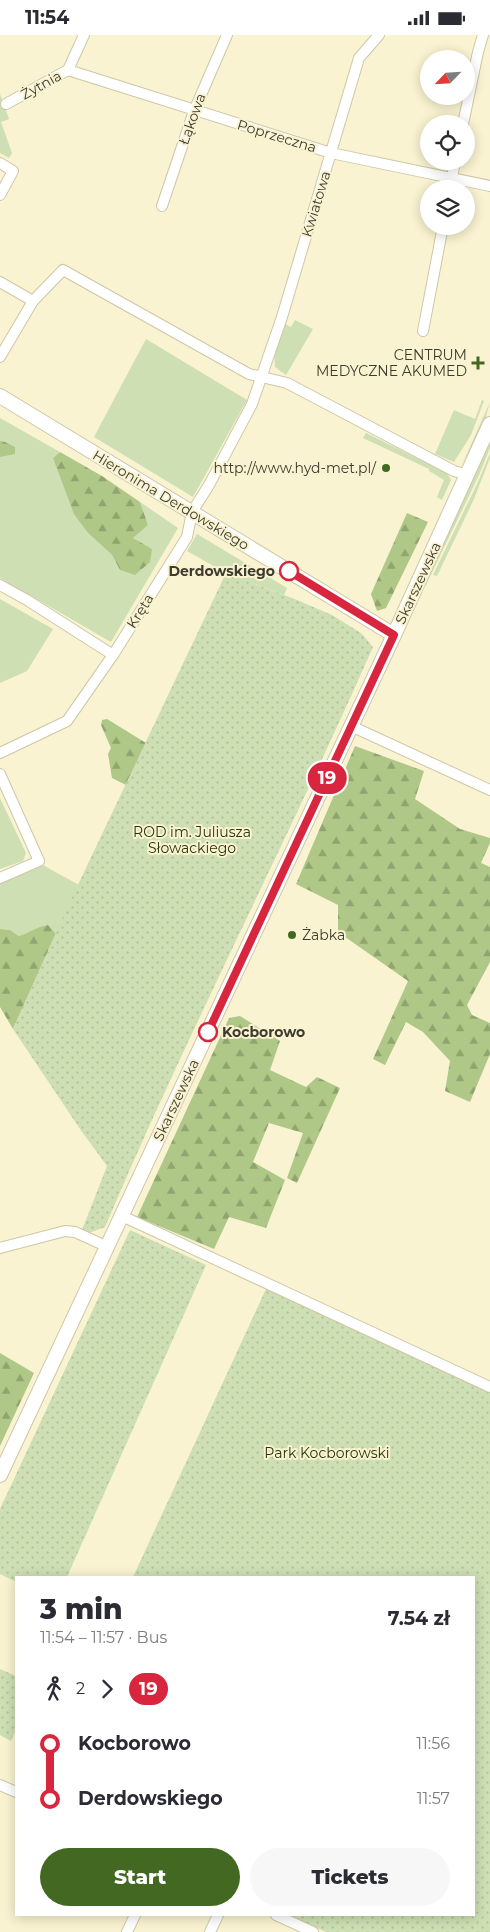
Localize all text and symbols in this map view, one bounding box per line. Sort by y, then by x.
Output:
text: 11:54 [25,6,69,29]
north arrow [420,50,475,105]
map controls [420,50,475,235]
street label: Żytnia [17,66,65,104]
street label: Łąkowa [174,91,210,147]
street label: Poprzeczna [235,115,319,157]
button: locate [420,115,475,170]
street label: Kwiatowa [297,169,335,239]
button: layers [420,180,475,235]
place label: CENTRUM MEDYCZNE AKUMED [316,346,467,380]
marker: CENTRUM MEDYCZNE AKUMED [471,356,485,370]
street label: Hieronima Derdowskiego [89,446,253,554]
place label: http://www.hyd-met.pl/ [213,459,377,477]
marker: http://www.hyd-met.pl/ [380,462,392,474]
street label: Skarszewska [391,539,445,627]
marker: Derdowskiego [279,561,299,581]
place label: Derdowskiego [168,562,275,580]
street label: Kręta [122,590,158,632]
line badge: 19 [304,762,350,794]
text: 19 [318,767,336,789]
park label: ROD im. Juliusza Słowackiego [133,823,251,857]
place label: Żabka [302,926,345,944]
marker: Żabka [286,929,298,941]
marker: Kocborowo [198,1022,218,1042]
place label: Kocborowo [222,1023,305,1041]
street label: Skarszewska [149,1056,203,1144]
park label: Park Kocborowski [264,1444,390,1462]
text: 3 min [40,1592,123,1626]
text: 7.54 zł [388,1607,450,1630]
text: 11:54 – 11:57 · Bus [40,1628,167,1647]
icon: walk [40,1675,68,1703]
icon: forward [93,1675,121,1703]
text: 19 [139,1678,158,1700]
text: 2 [76,1679,85,1698]
text: Kocborowo [78,1732,191,1755]
text: 11:56 [416,1734,450,1753]
text: Derdowskiego [78,1787,223,1810]
text: 11:57 [417,1789,450,1808]
button: Start [40,1848,240,1906]
button: Tickets [250,1848,450,1906]

